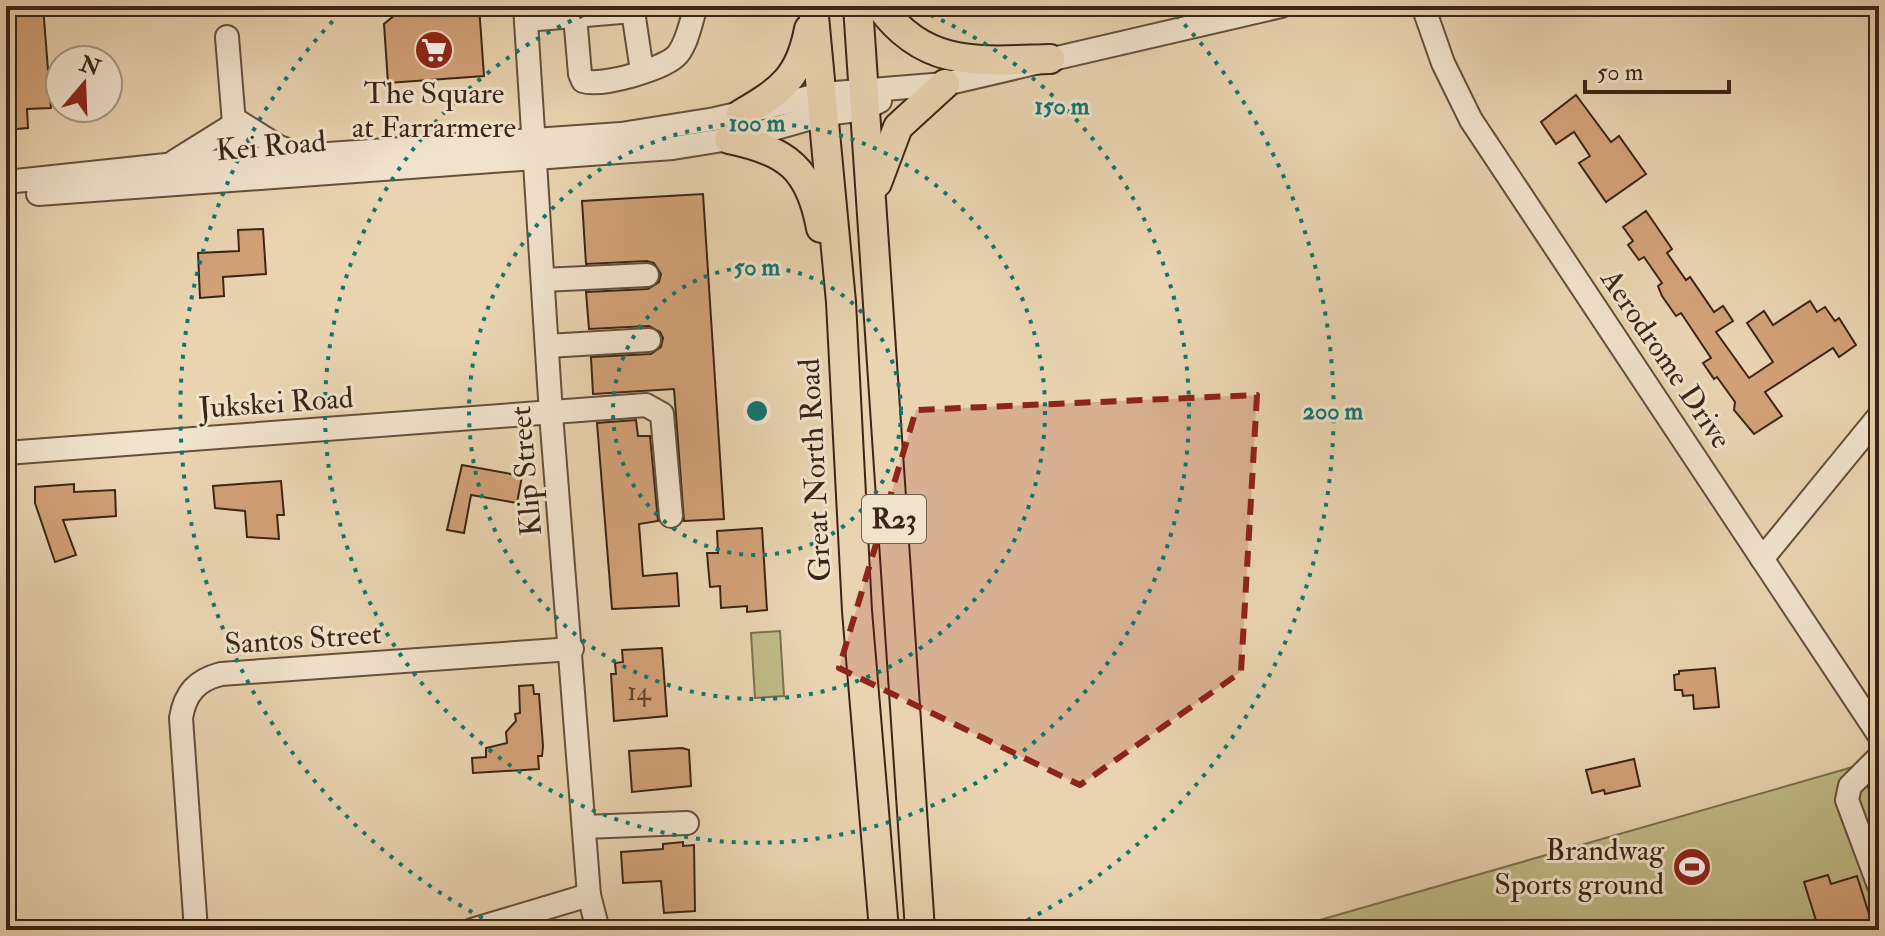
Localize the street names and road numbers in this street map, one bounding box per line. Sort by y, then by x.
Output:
street label: Kei Road [215,123,328,169]
street label: Aerodrome Drive [1592,262,1740,456]
street label: Great North Road [791,357,839,583]
street label: Jukskei Road [196,379,355,427]
street label: Klip Street [502,404,550,538]
road number: R23 [862,495,926,543]
street label: Santos Street [223,615,383,663]

